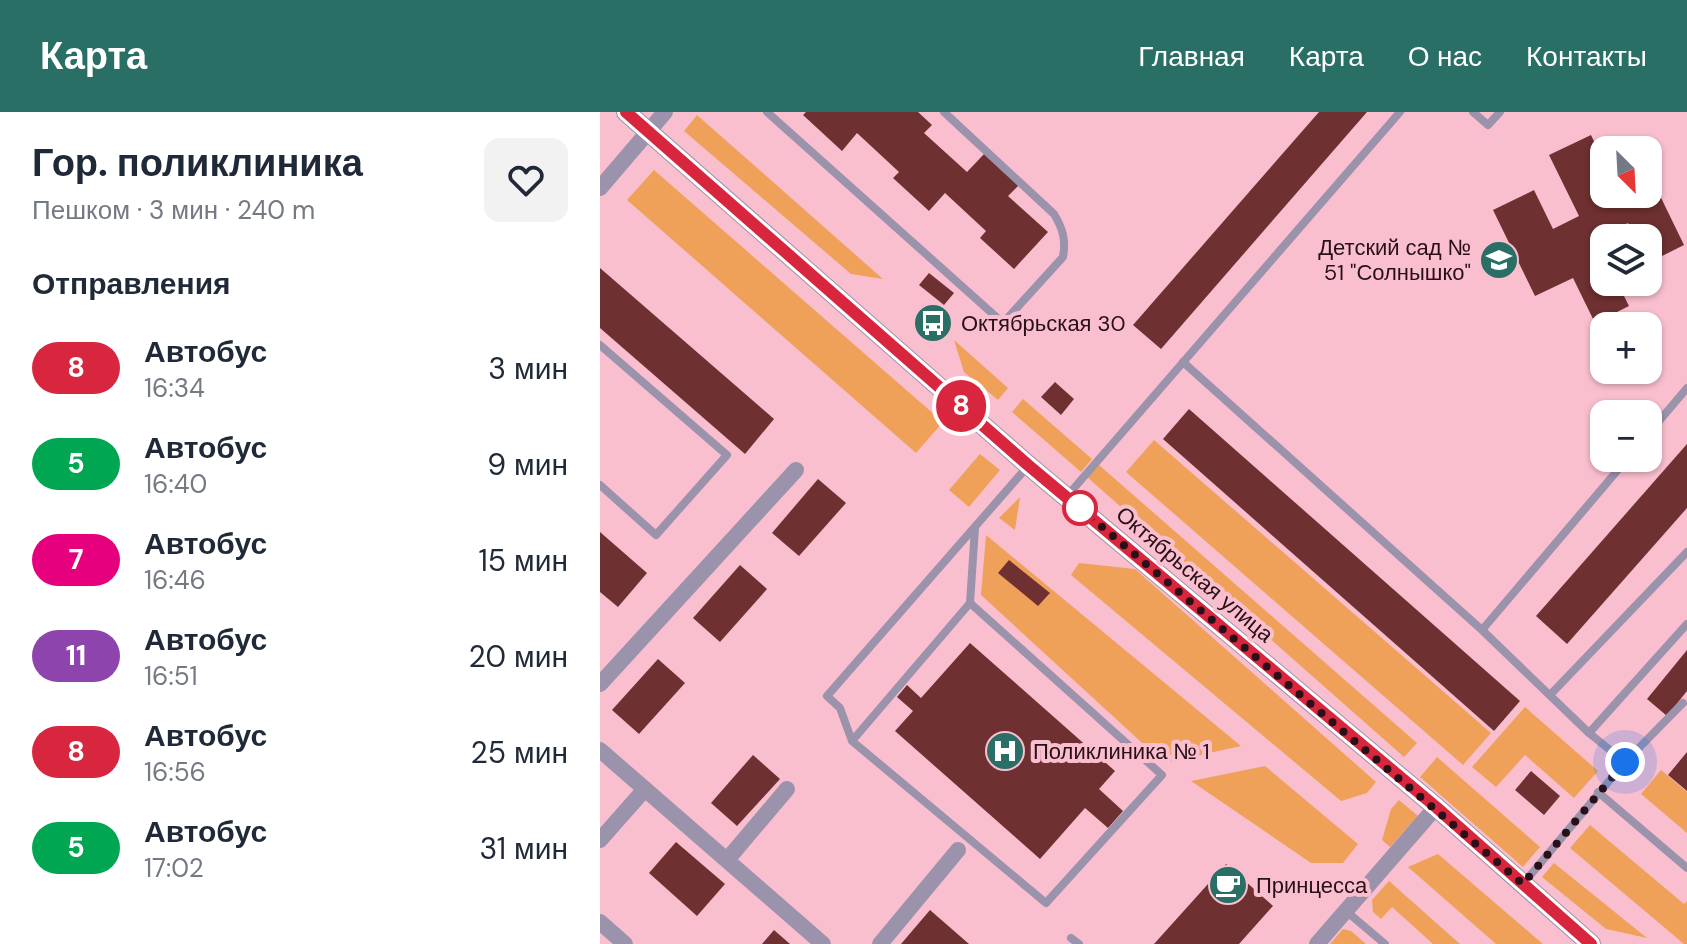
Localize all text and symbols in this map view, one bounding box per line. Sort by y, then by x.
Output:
text: Карта [40,31,147,81]
text: Главная [1138,38,1245,75]
text: Карта [1289,38,1364,75]
text: О нас [1408,38,1482,75]
text: Контакты [1526,38,1647,75]
north arrow [1590,136,1662,208]
map controls [1590,136,1662,472]
text: Гор. поликлиника [32,138,363,188]
button: heart [484,138,568,222]
text: Пешком · 3 мин · 240 m [32,193,315,227]
button: layers [1590,224,1662,296]
place label: Детский сад № 51 "Солнышко" [1318,233,1471,287]
school or university icon: Детский сад № 51 "Солнышко" [1478,239,1520,281]
text: Отправления [32,264,231,303]
bus stop icon: Октябрьская 30 [912,302,954,344]
place label: Октябрьская 30 [961,309,1125,338]
button: + [1590,312,1662,384]
text: Автобус [144,332,267,371]
text: 8 [67,349,85,386]
text: 3 мин [488,349,568,388]
text: 16:34 [144,371,205,405]
line badge: 8 [935,380,987,432]
text: 8 [952,387,970,424]
button: − [1590,400,1662,472]
text: Автобус [144,428,267,467]
text: 5 [67,445,85,482]
text: 9 мин [487,445,568,484]
text: 16:40 [144,467,207,501]
unlabelled marker [1063,491,1097,525]
street label: Октябрьская улица [1110,500,1280,649]
text: Автобус [144,524,267,563]
text: 7 [68,541,84,578]
text: 15 мин [478,541,568,580]
text: 16:46 [144,563,206,597]
text: Автобус [144,620,267,659]
text: 11 [66,637,86,674]
text: 20 мин [469,637,568,676]
text: 16:51 [144,659,198,693]
text: Автобус [144,716,267,755]
hospital icon: Поликлиника № 1 [984,730,1026,772]
text: 8 [67,733,85,770]
text: 25 мин [470,733,568,772]
place label: Поликлиника № 1 [1033,737,1210,766]
your location [1605,742,1645,782]
text: 16:56 [144,755,206,789]
text: Автобус [144,812,267,851]
text: 5 [67,829,85,866]
text: 31 мин [479,829,568,868]
text: 17:02 [144,851,204,885]
cafe icon: Принцесса [1207,864,1249,906]
place label: Принцесса [1256,871,1368,900]

